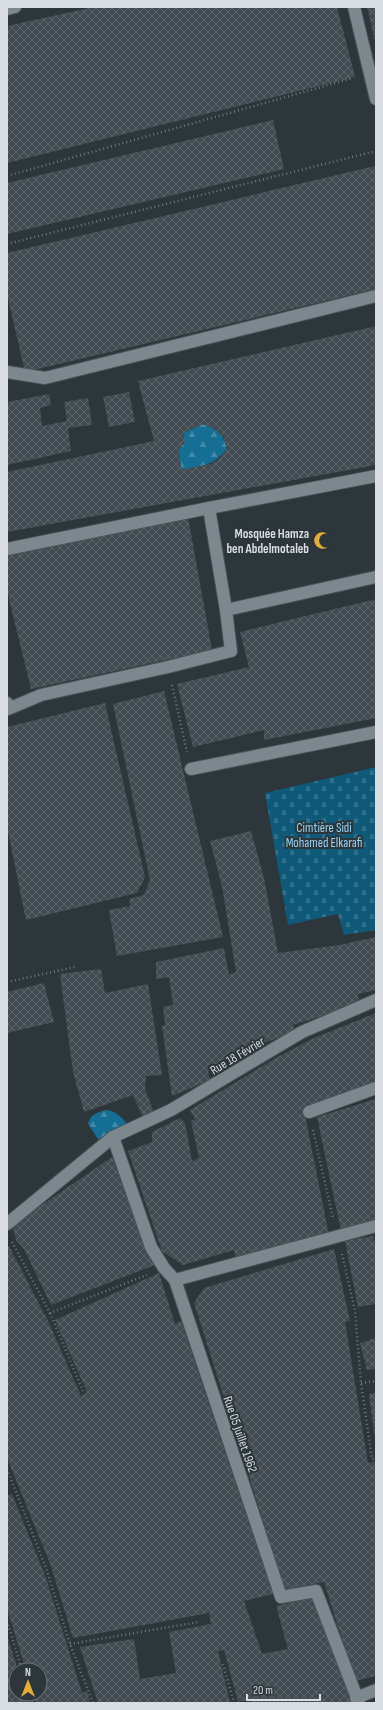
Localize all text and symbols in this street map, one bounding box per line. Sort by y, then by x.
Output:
place label: Mosquée Hamza ben Abdelmotaleb [226,526,309,557]
mosque icon: Mosquée Hamza ben Abdelmotaleb [312,530,332,550]
park label: Cimtière Sidi Mohamed Elkarafi [286,820,362,851]
street label: Rue 18 Février [207,1033,268,1078]
street label: Rue 05 Juillet 1962 [219,1394,261,1475]
north arrow [8,1662,48,1702]
text: N [25,1666,31,1679]
scale bar [247,1676,320,1702]
text: 20 m [253,1683,273,1698]

